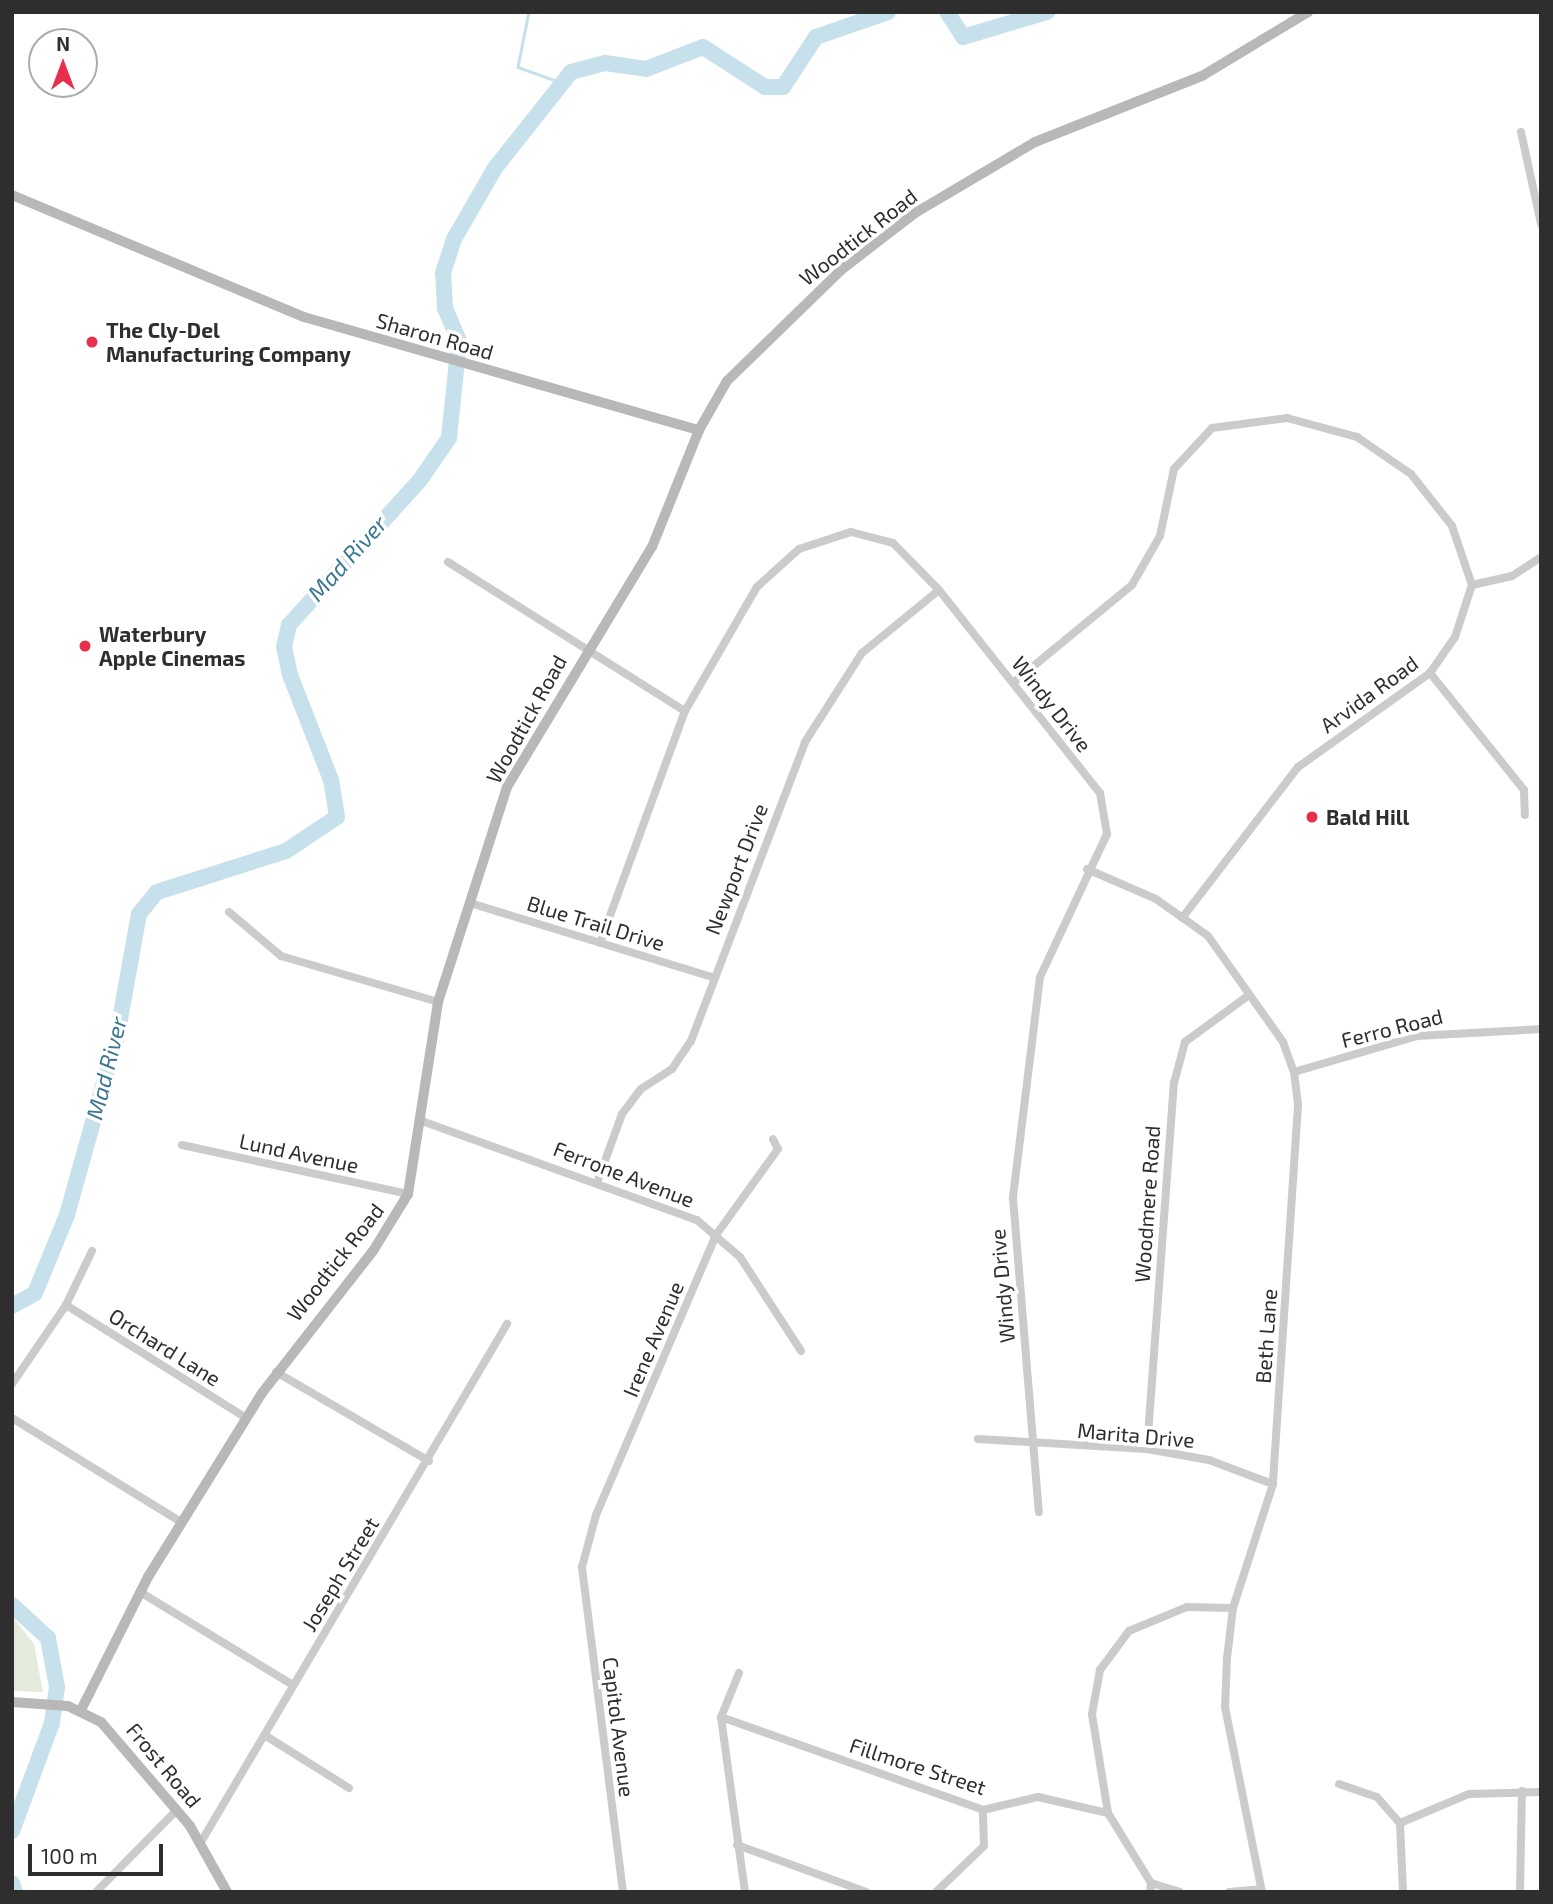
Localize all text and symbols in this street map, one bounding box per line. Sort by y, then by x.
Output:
north arrow [28,28,98,98]
text: N [56,32,70,55]
street label: Woodtick Road [794,183,922,291]
street label: Sharon Road [373,307,497,365]
place label: The Cly-Del Manufacturing Company [106,317,351,367]
marker: The Cly-Del Manufacturing Company [84,334,100,350]
water label: Mad River [302,510,392,606]
place label: Waterbury Apple Cinemas [99,621,245,671]
marker: Waterbury Apple Cinemas [77,638,93,654]
street label: Arvida Road [1315,650,1423,738]
street label: Woodtick Road [480,651,572,787]
street label: Windy Drive [1007,651,1097,757]
street label: Newport Drive [699,800,773,938]
place label: Bald Hill [1326,804,1409,830]
marker: Bald Hill [1304,809,1320,825]
street label: Blue Trail Drive [524,890,668,956]
street label: Ferro Road [1339,1003,1445,1053]
water label: Mad River [80,1014,132,1122]
street label: Woodmere Road [1129,1125,1165,1283]
street label: Lund Avenue [237,1128,361,1178]
street label: Ferrone Avenue [550,1135,698,1213]
street label: Woodtick Road [281,1198,389,1326]
street label: Windy Drive [984,1228,1020,1344]
street label: Irene Avenue [617,1277,689,1401]
street label: Beth Lane [1250,1288,1282,1384]
street label: Orchard Lane [105,1303,225,1391]
street label: Marita Drive [1076,1417,1196,1453]
street label: Joseph Street [296,1512,384,1636]
street label: Capitol Avenue [598,1655,640,1799]
street label: Frost Road [121,1718,207,1812]
street label: Fillmore Street [847,1732,989,1800]
scale bar [32,1830,166,1874]
text: 100 m [41,1843,98,1868]

